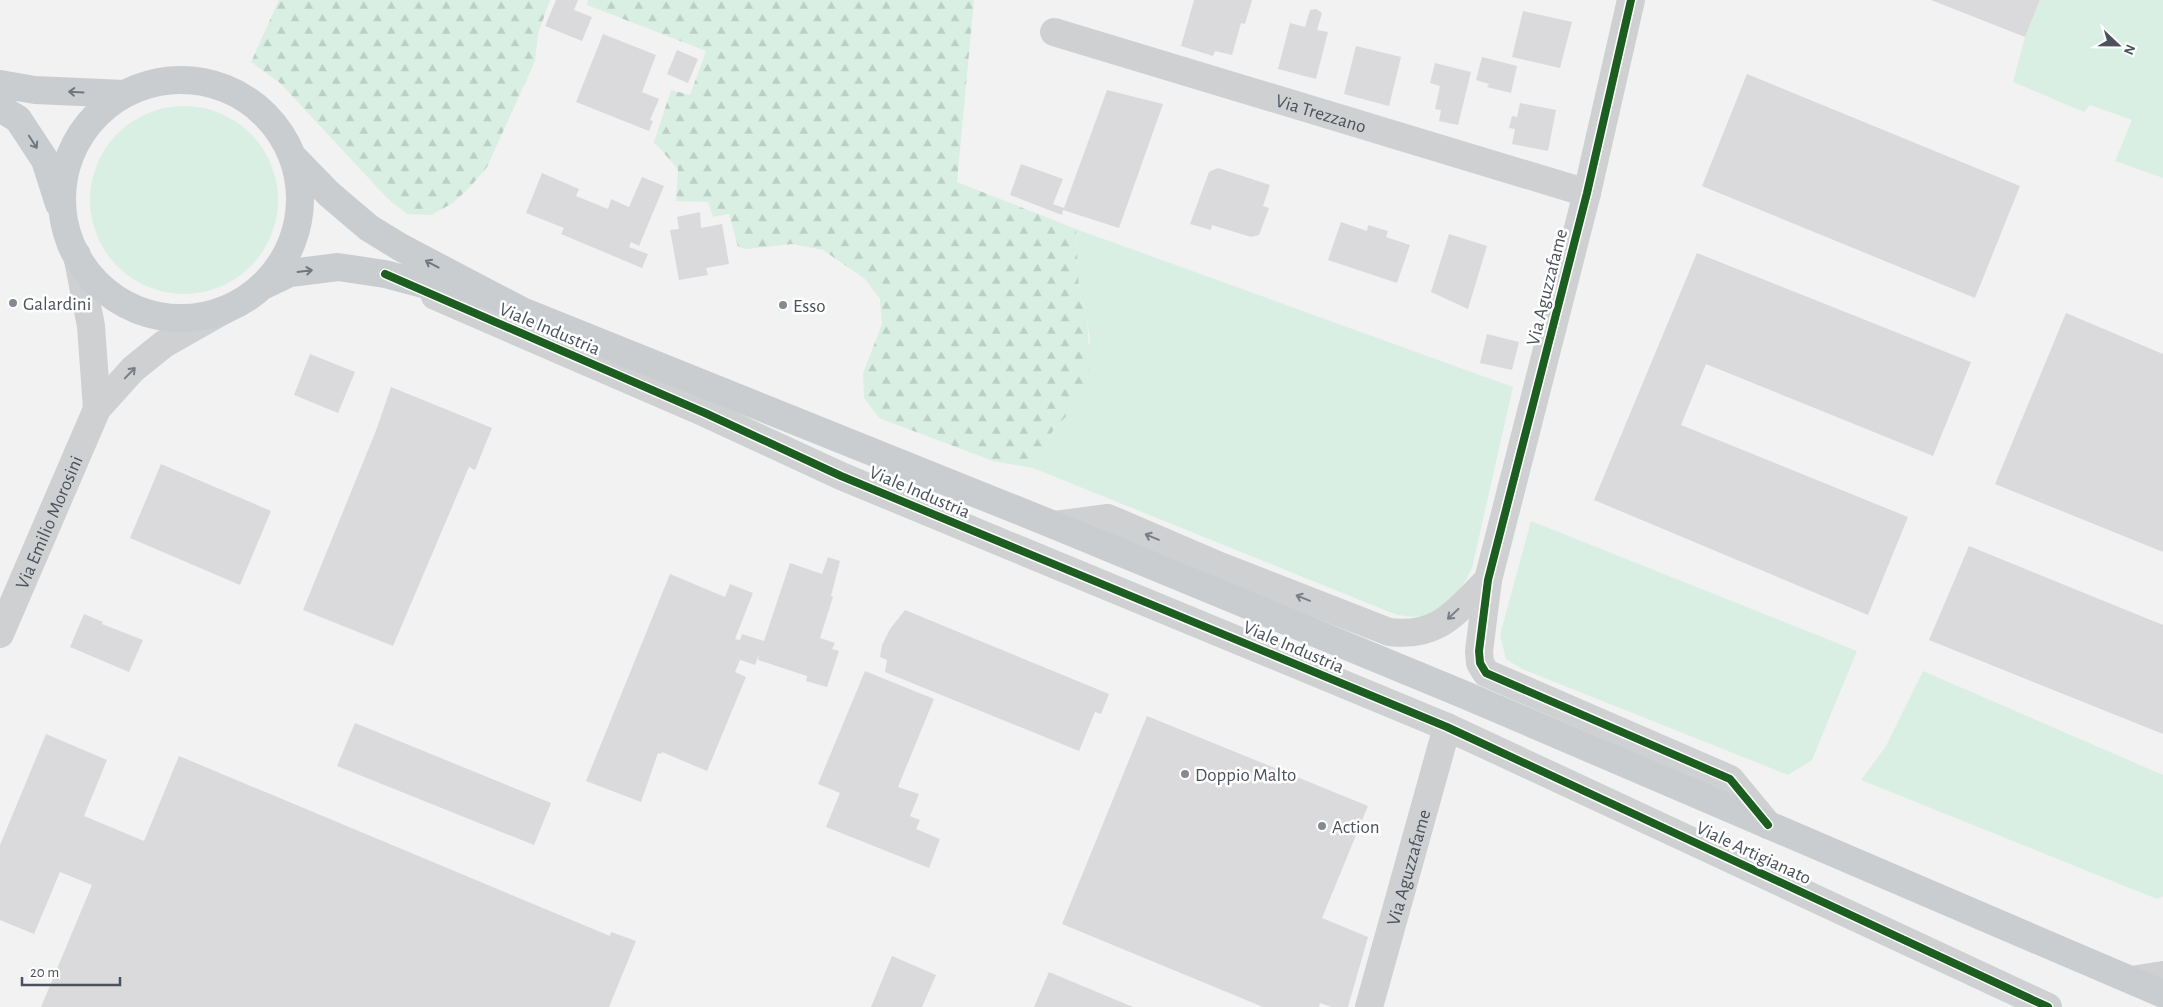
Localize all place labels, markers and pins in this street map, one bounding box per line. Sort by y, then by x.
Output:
place label: Galardini [23,295,91,314]
marker: Galardini [7,297,19,309]
place label: Esso [793,297,826,316]
marker: Esso [777,299,789,311]
place label: Doppio Malto [1195,766,1296,785]
marker: Doppio Malto [1179,768,1191,780]
place label: Action [1332,818,1380,837]
marker: Action [1316,820,1328,832]

